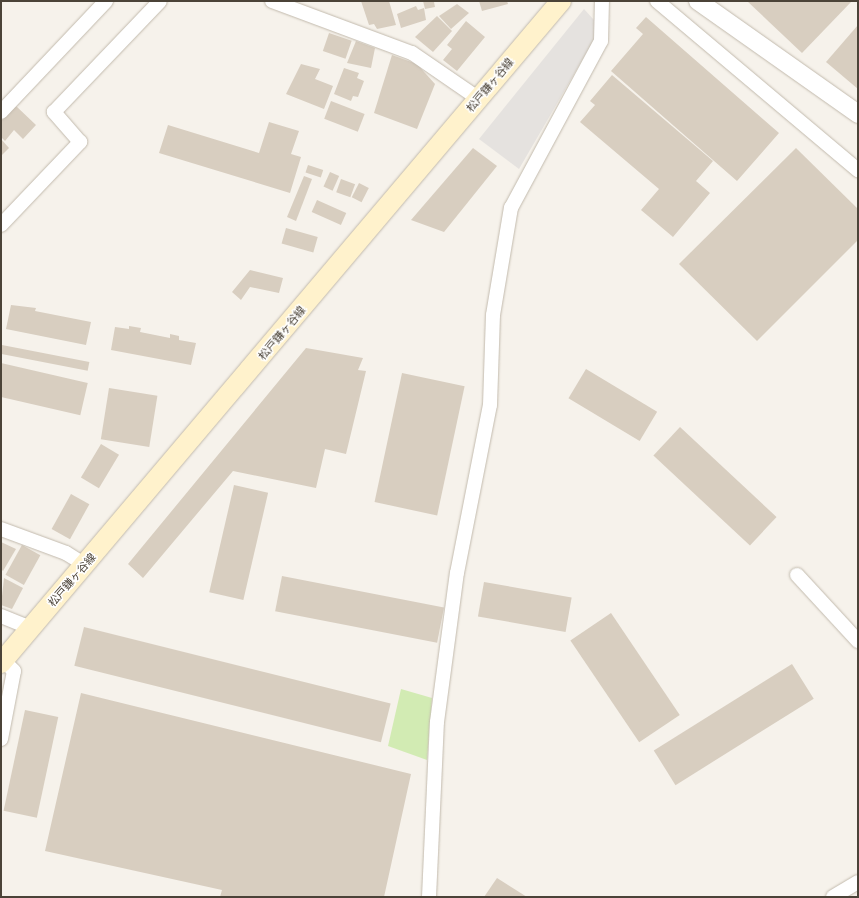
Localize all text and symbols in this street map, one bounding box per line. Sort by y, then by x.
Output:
street label: 松戸鎌ヶ谷線 [464,55,516,115]
street label: 松戸鎌ヶ谷線 [256,303,308,363]
street label: 松戸鎌ヶ谷線 [45,551,99,609]

